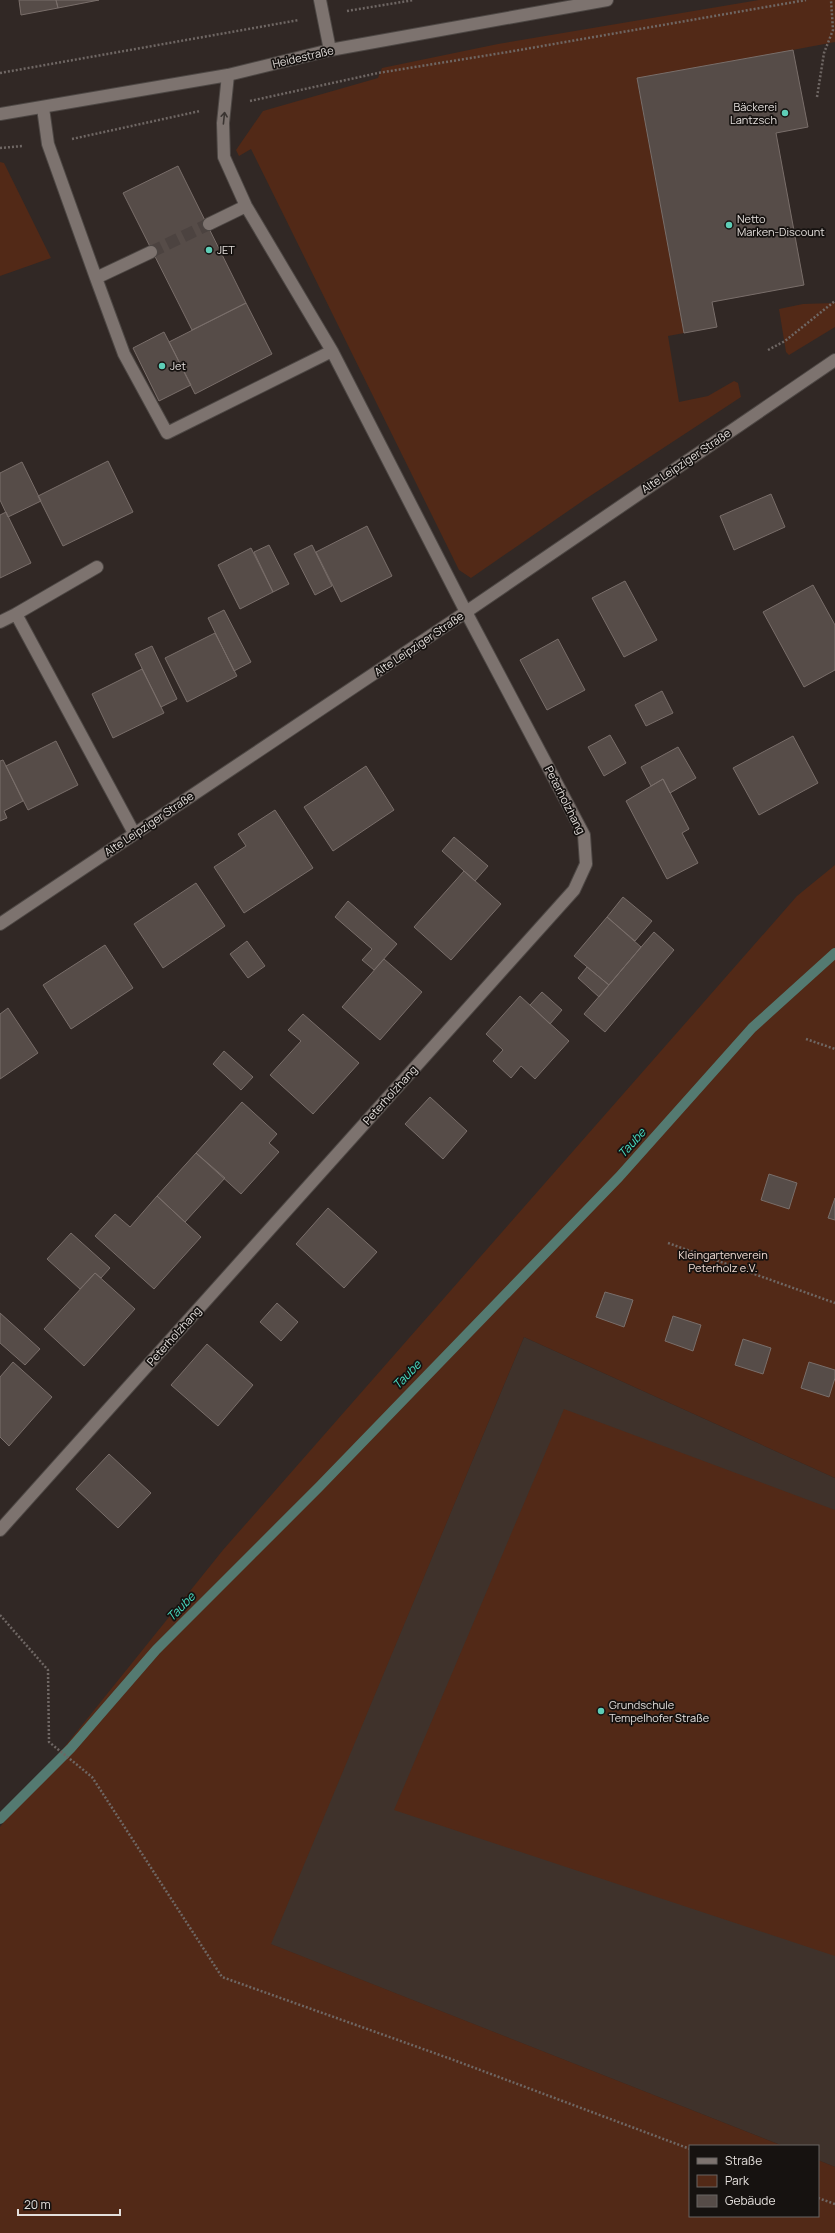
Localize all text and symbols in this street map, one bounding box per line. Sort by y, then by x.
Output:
street label: Heidestraße [271,42,336,71]
place label: Bäckerei Lantzsch [730,99,777,127]
marker: Bäckerei Lantzsch [780,108,790,118]
one-way arrow [220,112,228,125]
place label: Netto Marken-Discount [737,211,825,239]
marker: Netto Marken-Discount [724,220,734,230]
place label: JET [217,242,235,257]
marker: JET [204,245,214,255]
place label: Jet [170,358,186,373]
marker: Jet [157,361,167,371]
street label: Alte Leipziger Straße [638,425,734,496]
street label: Alte Leipziger Straße [371,608,467,679]
street label: Peterholzhang [542,763,589,836]
street label: Alte Leipziger Straße [101,788,197,859]
street label: Peterholzhang [359,1062,420,1127]
water label: Taube [614,1124,650,1161]
park label: Kleingartenverein Peterholz e.V. [678,1247,768,1275]
street label: Peterholzhang [143,1303,204,1368]
water label: Taube [389,1356,425,1393]
water label: Taube [163,1588,199,1625]
place label: Grundschule Tempelhofer Straße [609,1697,710,1725]
marker: Grundschule Tempelhofer Straße [596,1706,606,1716]
legend [689,2145,819,2217]
text: Straße [725,2152,762,2169]
text: Park [725,2172,750,2189]
scale bar [18,2191,120,2217]
text: Gebäude [725,2192,776,2209]
text: 20 m [24,2196,51,2213]

